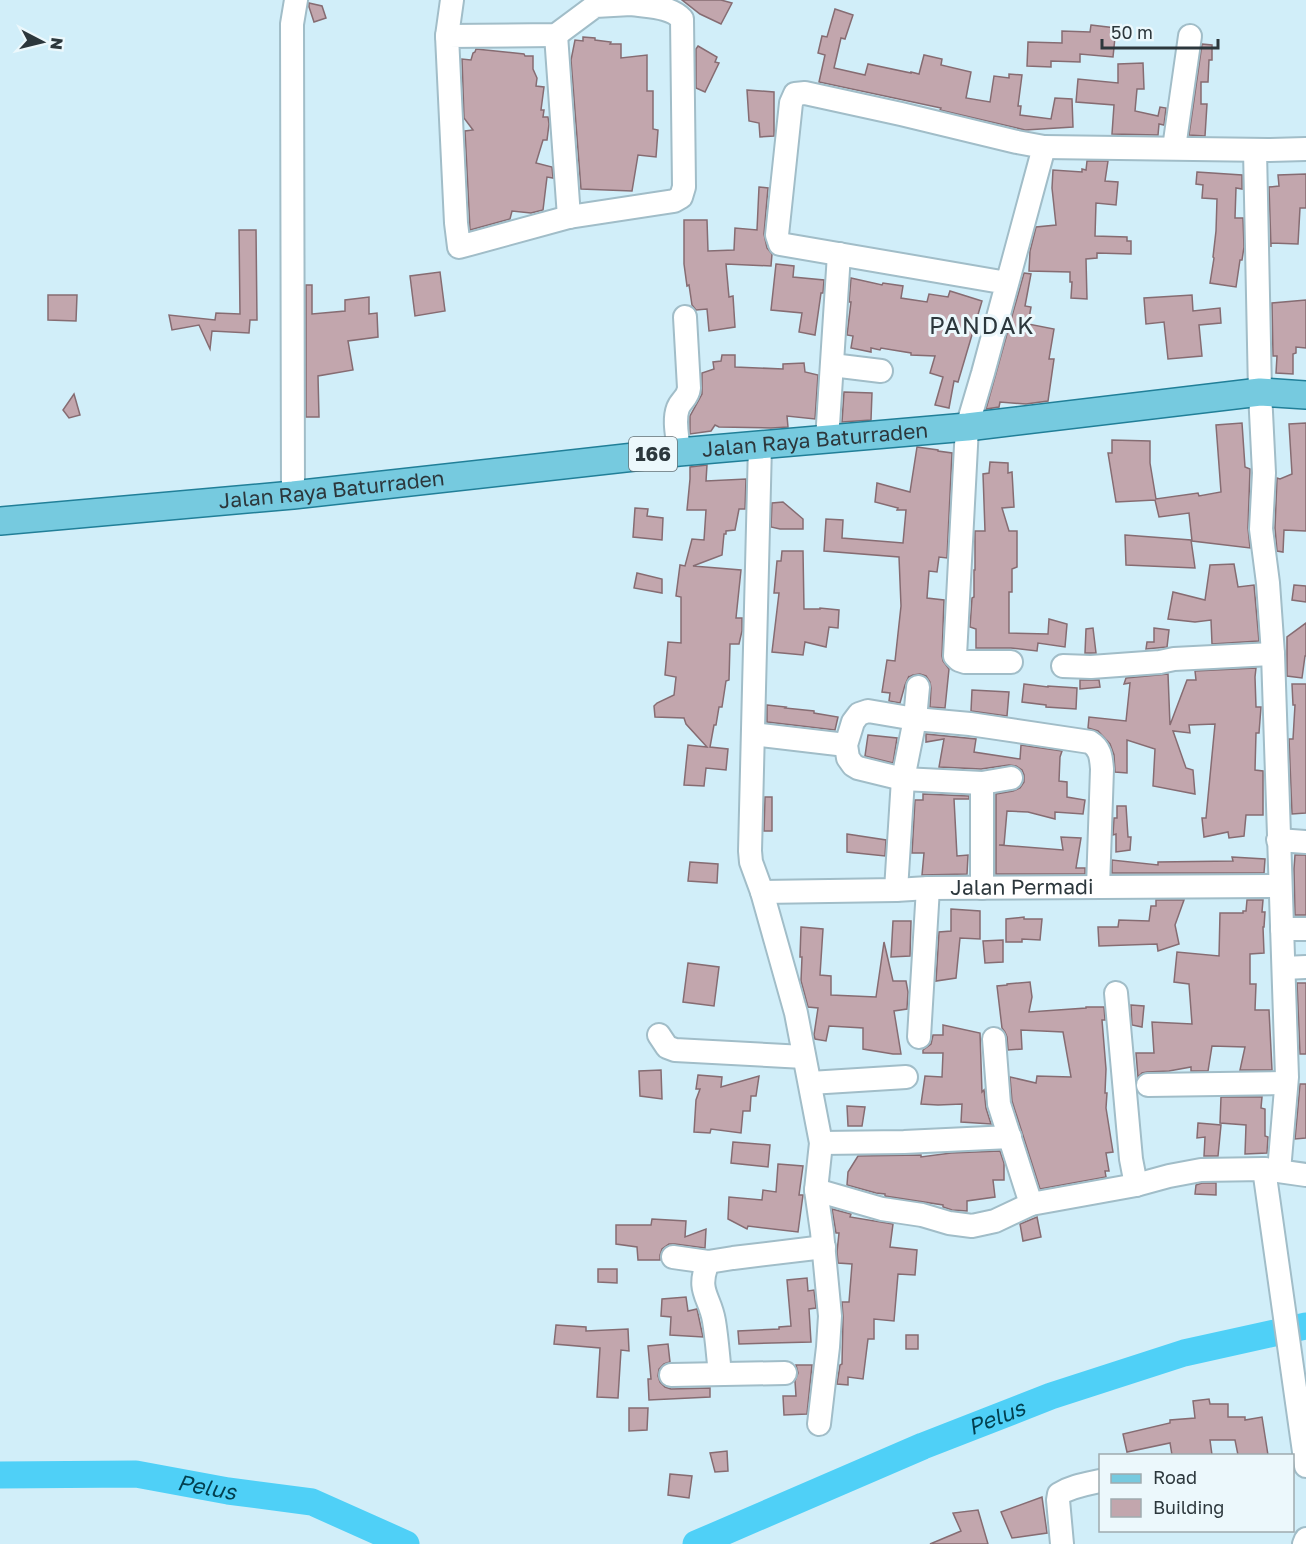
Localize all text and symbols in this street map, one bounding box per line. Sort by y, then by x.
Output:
north arrow [12,12,72,72]
scale bar [1102,12,1218,50]
text: 50 m [1111,21,1153,43]
text: N [46,37,68,51]
district label: PANDAK [929,310,1035,339]
street label: Jalan Raya Baturraden [701,416,929,462]
road number: 166 [629,437,677,471]
street label: Jalan Raya Baturraden [217,464,446,514]
street label: Jalan Permadi [950,873,1094,900]
water label: Pelus [964,1393,1030,1440]
legend [1099,1454,1294,1532]
text: Road [1153,1466,1197,1488]
water label: Pelus [175,1468,239,1505]
text: Building [1153,1496,1224,1518]

